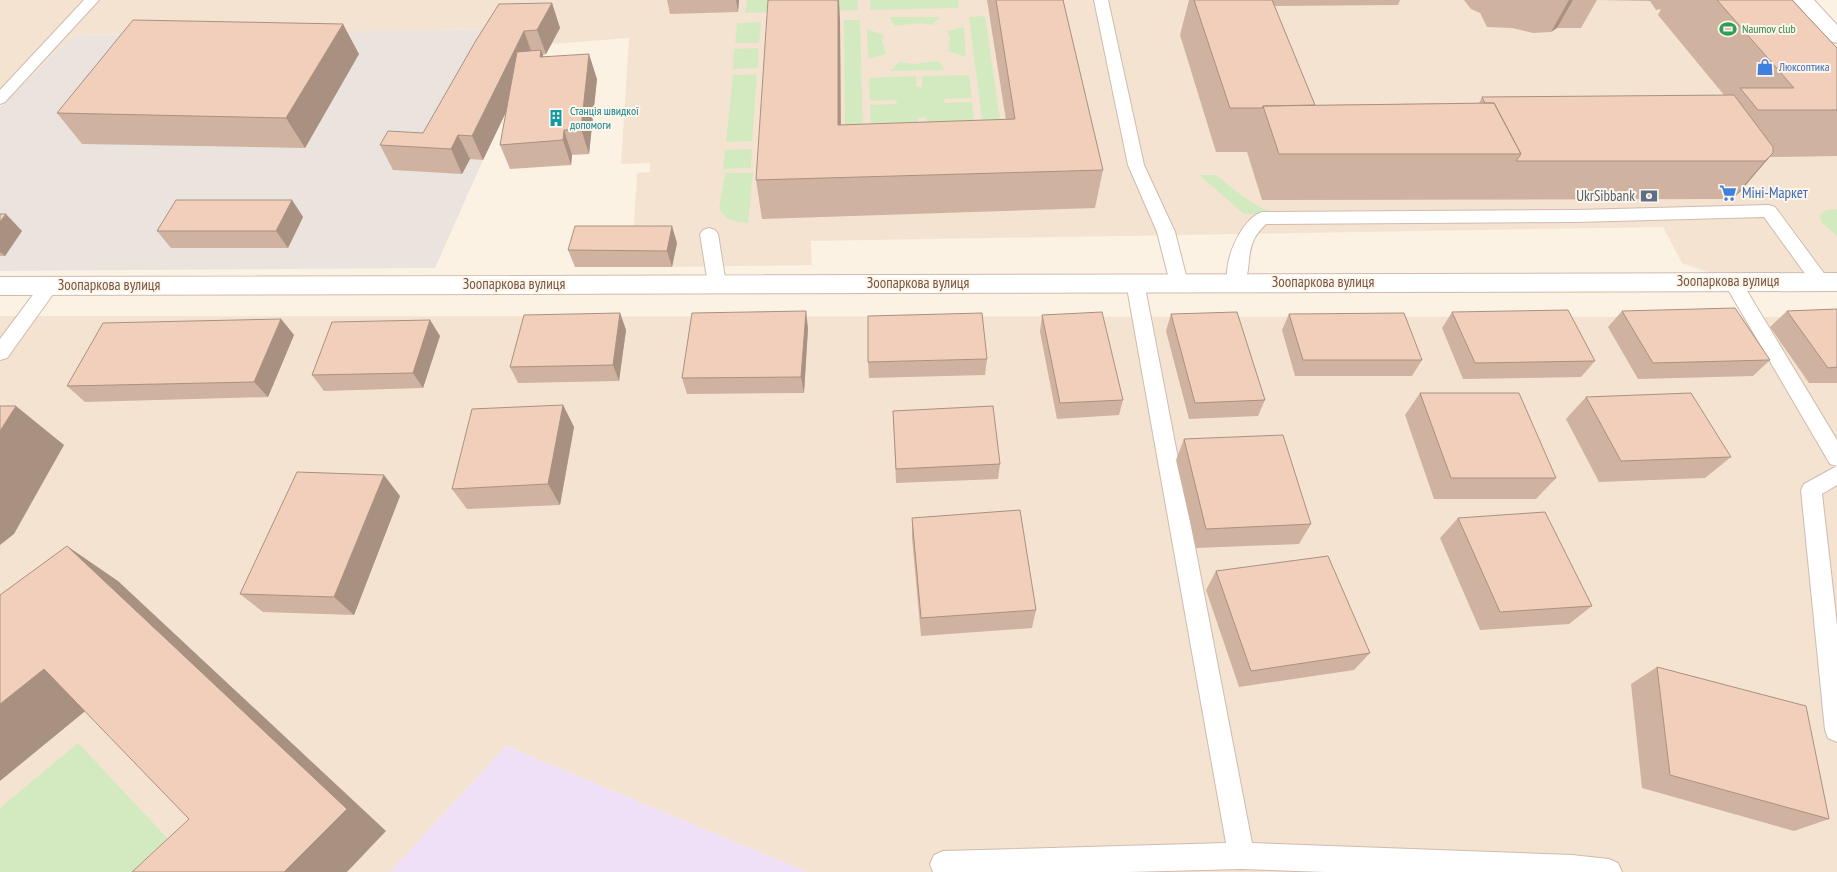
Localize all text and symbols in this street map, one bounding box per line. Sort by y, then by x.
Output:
sports icon: Naumov club [1718,19,1738,39]
place label: Naumov club [1742,21,1796,36]
shop icon: Люксоптика [1755,57,1775,77]
place label: Люксоптика [1778,59,1830,74]
place label: Станція швидкої допомоги [570,103,639,132]
building icon: Станція швидкої допомоги [546,108,566,128]
supermarket icon: Міні-Маркет [1718,183,1738,203]
place label: Міні-Маркет [1742,183,1808,202]
place label: UkrSibbank [1576,186,1635,205]
bank icon: UkrSibbank [1639,186,1659,206]
street label: Зоопаркова вулиця [1677,271,1779,290]
street label: Зоопаркова вулиця [1272,272,1374,291]
street label: Зоопаркова вулиця [867,273,969,292]
street label: Зоопаркова вулиця [463,274,565,293]
street label: Зоопаркова вулиця [58,275,160,294]

